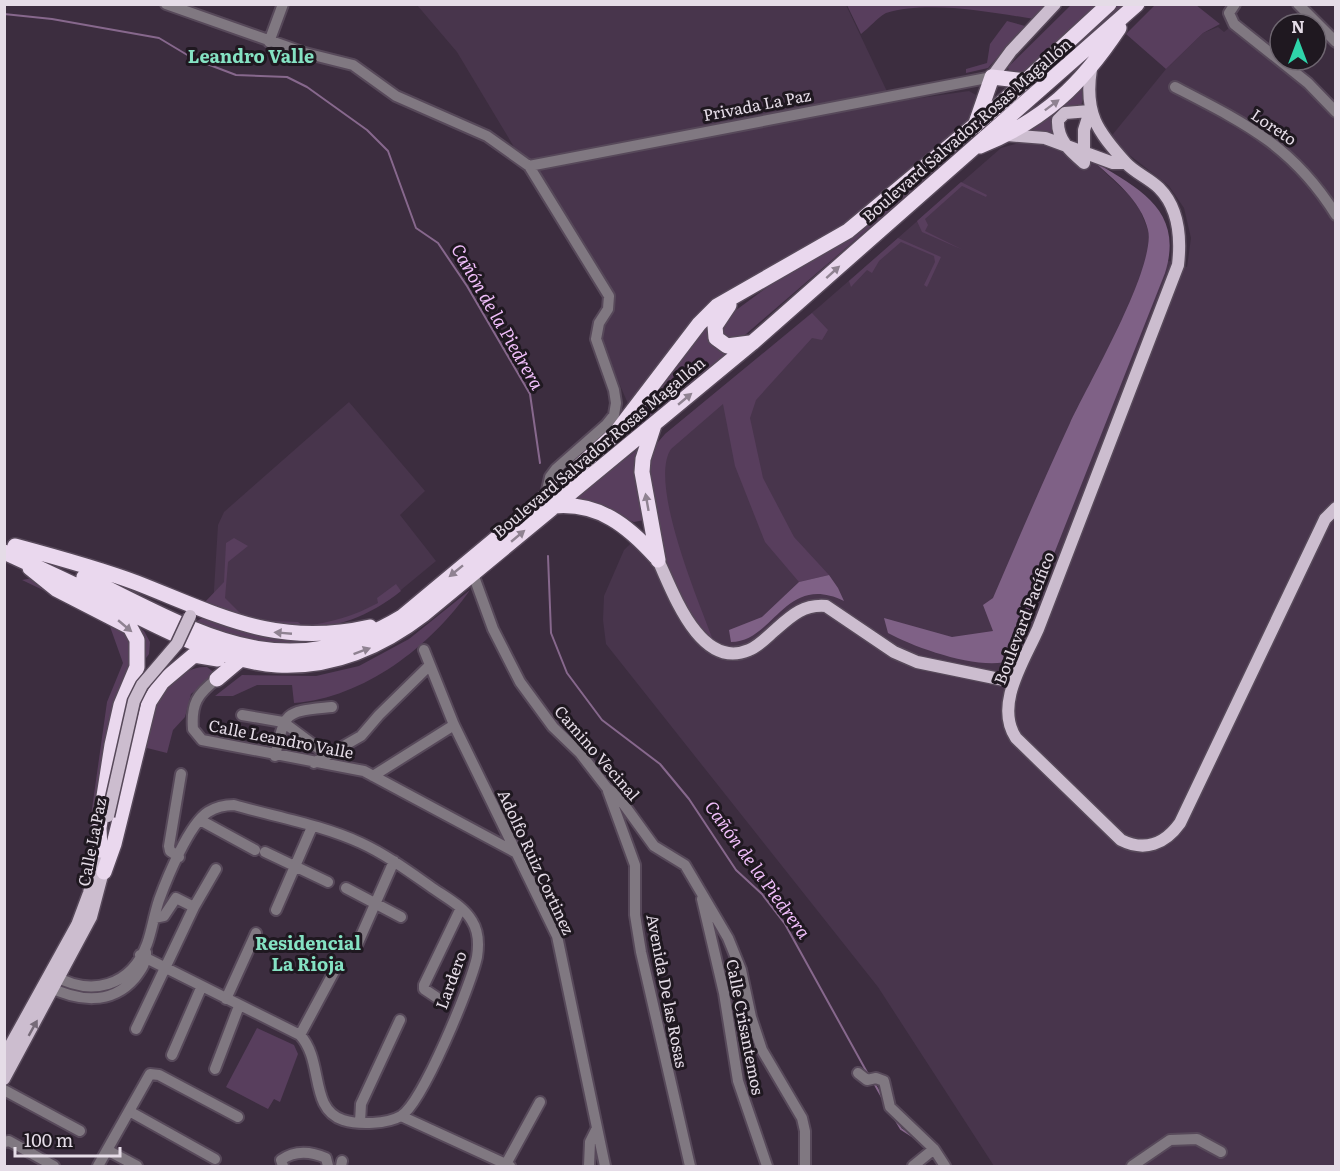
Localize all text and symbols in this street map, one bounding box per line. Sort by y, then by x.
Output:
north arrow [1268,12,1328,72]
text: N [1291,14,1305,38]
street label: Boulevard Salvador Rosas Magallón [857,31,1076,227]
district label: Leandro Valle [188,42,314,69]
street label: Privada La Paz [701,82,813,126]
one-way arrow [1044,99,1060,112]
street label: Loreto [1247,102,1302,150]
water label: Cañón de la Piedrera [445,238,552,395]
one-way arrow [825,266,840,279]
street label: Boulevard Salvador Rosas Magallón [487,350,710,542]
one-way arrow [677,393,693,406]
one-way arrow [642,493,651,512]
one-way arrow [510,530,526,543]
street label: Boulevard Pacífico [987,548,1059,687]
one-way arrow [449,564,464,577]
one-way arrow [117,620,133,633]
one-way arrow [273,628,292,638]
one-way arrow [353,646,371,656]
street label: Camino Vecinal [549,699,646,805]
street label: Calle Leandro Valle [207,712,356,764]
street label: Adolfo Ruiz Cortinez [493,785,581,938]
water label: Cañón de la Piedrera [699,794,818,944]
street label: Calle La Paz [71,795,111,888]
street label: Avenida De las Rosas [641,912,695,1070]
district label: Residencial La Rioja [255,929,361,977]
street label: Lardero [428,947,472,1012]
street label: Calle Crisantemos [721,957,771,1097]
one-way arrow [28,1020,38,1037]
scale bar [15,1120,120,1158]
text: 100 m [24,1126,73,1153]

